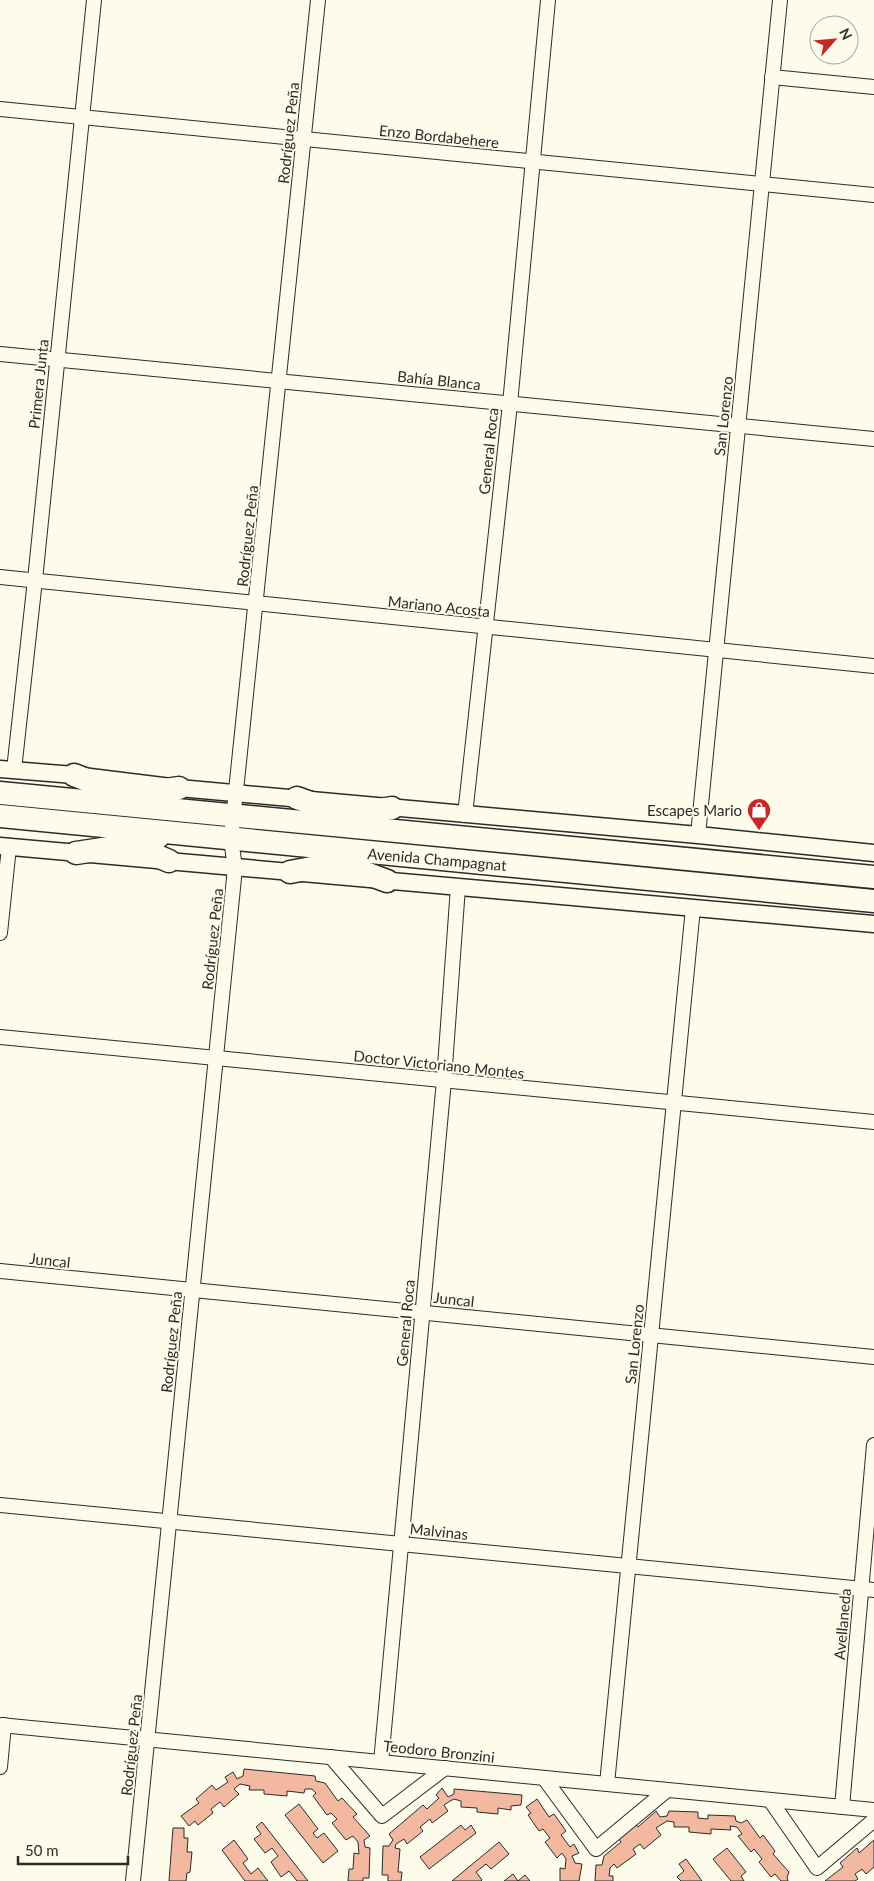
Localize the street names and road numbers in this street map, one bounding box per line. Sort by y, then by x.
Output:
street label: Rodríguez Peña [274,81,302,185]
street label: Enzo Bordabehere [378,121,500,151]
street label: Primera Junta [24,338,52,430]
street label: Bahía Blanca [396,367,482,393]
street label: San Lorenzo [710,375,736,457]
street label: General Roca [474,407,502,495]
street label: Rodríguez Peña [233,484,261,588]
street label: Mariano Acosta [387,592,491,620]
street label: Avenida Champagnat [367,844,508,874]
street label: Rodríguez Peña [198,887,226,991]
street label: Doctor Victoriano Montes [353,1046,525,1082]
street label: Juncal [29,1249,71,1271]
street label: General Roca [392,1279,418,1367]
street label: Juncal [433,1288,475,1310]
street label: Rodríguez Peña [157,1290,185,1394]
street label: San Lorenzo [621,1303,647,1385]
street label: Malvinas [409,1519,469,1543]
street label: Avellaneda [830,1588,854,1660]
street label: Rodríguez Peña [117,1693,145,1797]
street label: Teodoro Bronzini [382,1736,496,1766]

